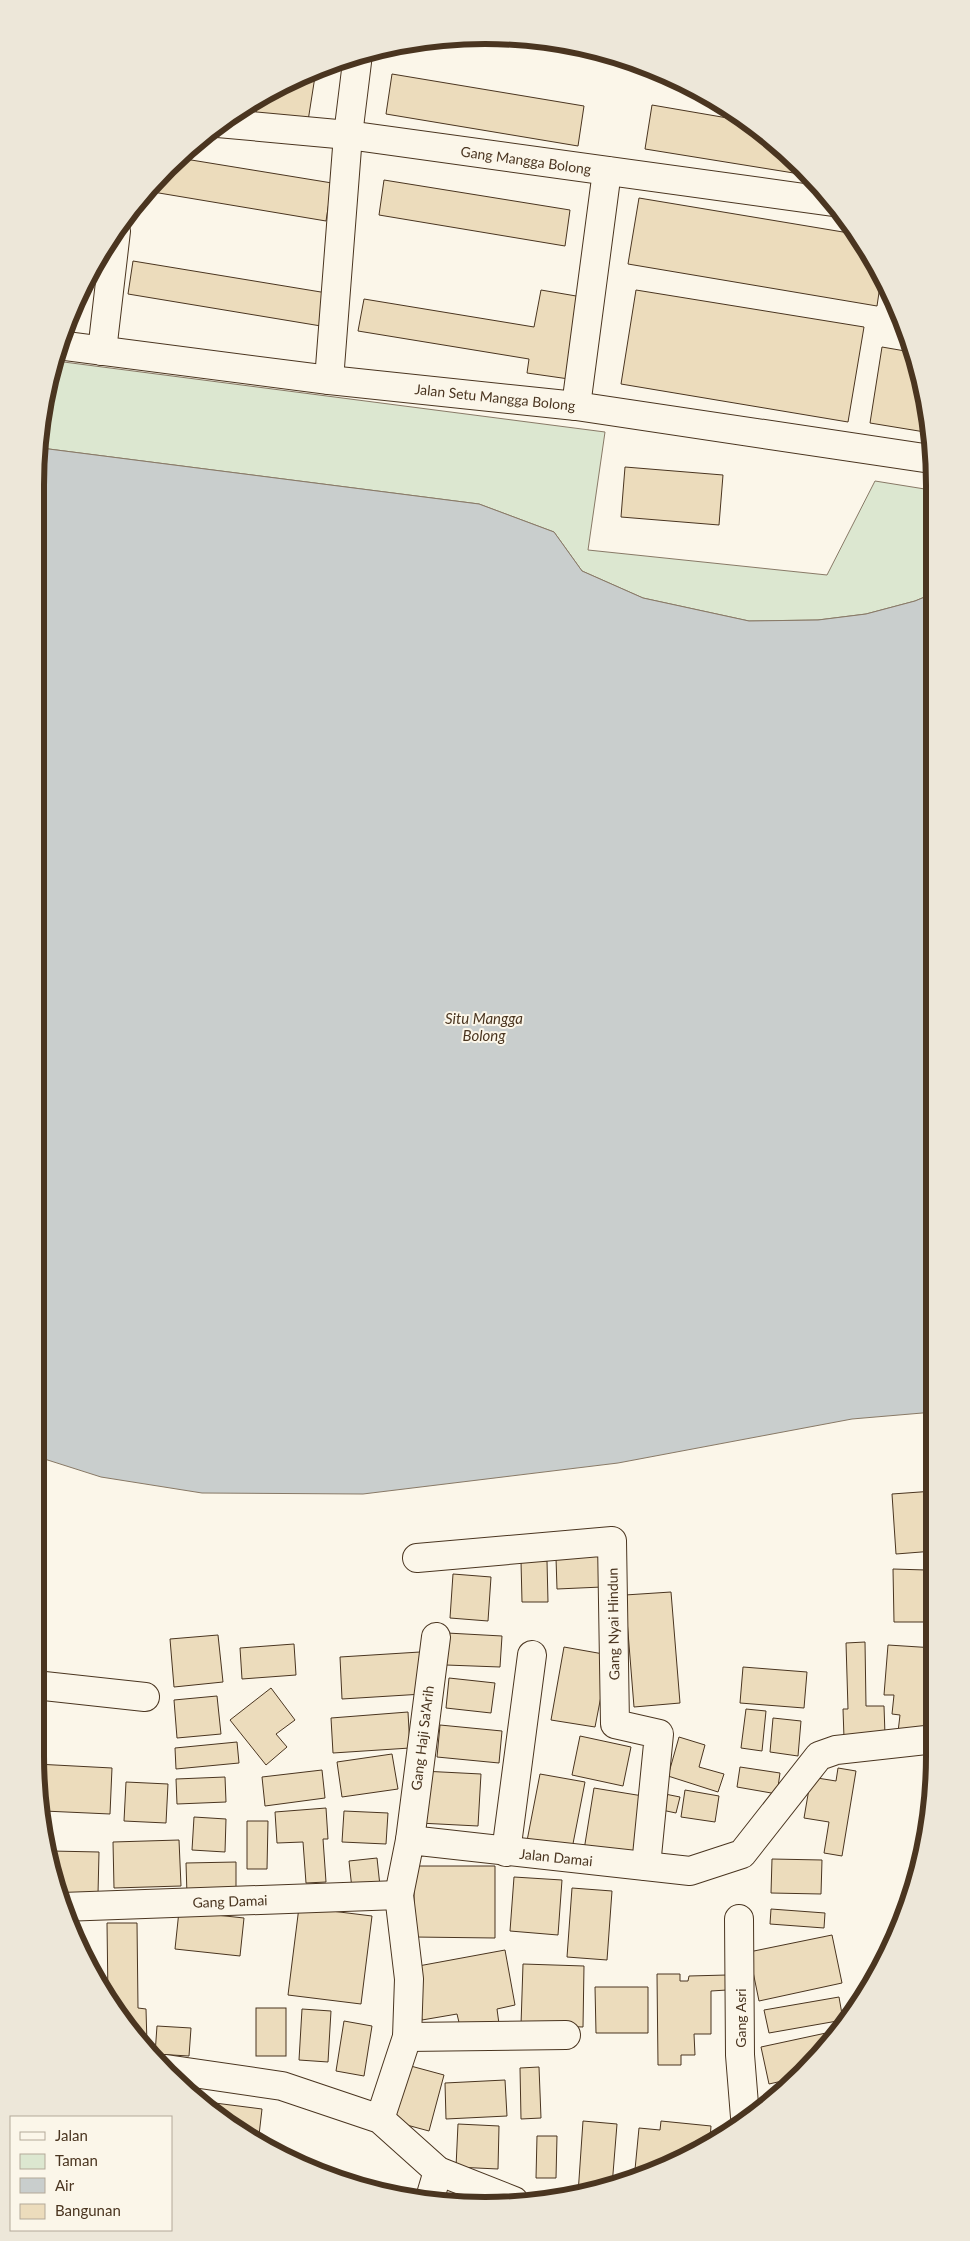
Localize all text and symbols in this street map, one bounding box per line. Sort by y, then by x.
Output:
street label: Gang Mangga Bolong [460,142,592,178]
street label: Jalan Setu Mangga Bolong [414,380,576,414]
water label: Situ Mangga Bolong [445,1009,523,1044]
street label: Gang Nyai Hindun [604,1568,622,1680]
street label: Gang Haji Sa'Arih [407,1685,437,1791]
street label: Jalan Damai [519,1845,593,1869]
street label: Gang Damai [192,1891,268,1911]
street label: Gang Asri [732,1988,749,2048]
legend [10,2116,172,2231]
text: Jalan [55,2126,88,2144]
text: Taman [55,2151,98,2169]
text: Air [55,2176,75,2194]
text: Bangunan [55,2201,121,2219]

